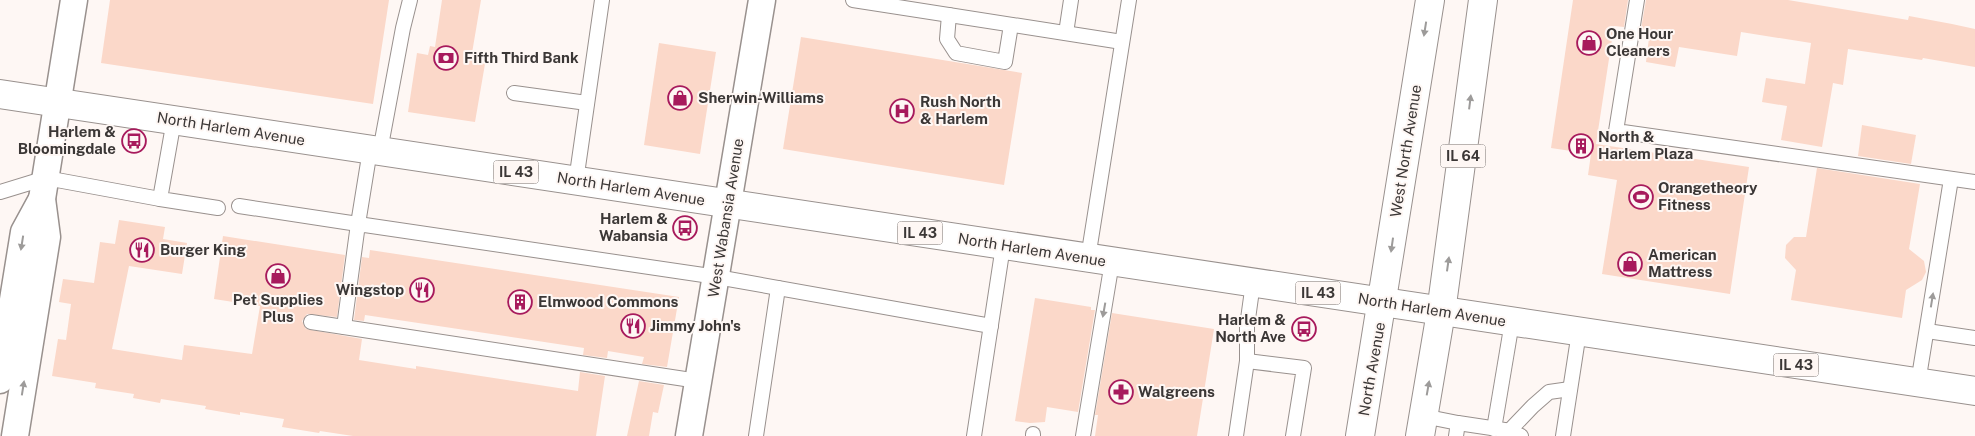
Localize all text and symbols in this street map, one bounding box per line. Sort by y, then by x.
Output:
one-way arrow [1421,22,1429,38]
place label: One Hour Cleaners [1606,25,1673,59]
shop icon: One Hour Cleaners [1576,30,1602,56]
bank icon: Fifth Third Bank [433,45,459,71]
place label: Fifth Third Bank [464,49,579,66]
street label: West North Avenue [1387,83,1424,218]
shop icon: Sherwin-Williams [667,85,693,111]
place label: Sherwin-Williams [698,89,824,106]
place label: Rush North & Harlem [920,93,1001,127]
one-way arrow [1466,94,1474,110]
hospital icon: Rush North & Harlem [889,98,915,124]
street label: North Harlem Avenue [156,108,306,149]
place label: Harlem & Bloomingdale [18,123,116,157]
bus stop icon: Harlem & Bloomingdale [121,128,147,154]
place label: North & Harlem Plaza [1598,128,1693,162]
building icon: North & Harlem Plaza [1568,133,1594,159]
street label: West Wabansia Avenue [705,137,746,299]
road number: IL 64 [1440,144,1486,168]
road number: IL 43 [494,160,538,183]
street label: North Harlem Avenue [556,168,706,209]
place label: Orangetheory Fitness [1658,179,1758,213]
sports icon: Orangetheory Fitness [1628,184,1654,210]
place label: Harlem & Wabansia [599,210,668,244]
bus stop icon: Harlem & Wabansia [672,215,698,241]
road number: IL 43 [898,222,942,244]
street label: North Harlem Avenue [957,229,1107,270]
one-way arrow [17,235,25,251]
restaurant icon: Burger King [129,237,155,263]
one-way arrow [1387,238,1395,254]
place label: Burger King [160,241,246,258]
place label: American Mattress [1648,246,1717,280]
shop icon: American Mattress [1617,251,1643,277]
one-way arrow [1444,255,1452,271]
shop icon: Pet Supplies Plus [265,263,291,289]
restaurant icon: Wingstop [409,277,435,303]
place label: Wingstop [336,281,404,298]
road number: IL 43 [1296,282,1340,304]
building icon: Elmwood Commons [507,289,533,315]
street label: North Harlem Avenue [1357,289,1507,330]
place label: Pet Supplies Plus [233,291,323,325]
one-way arrow [1928,292,1936,308]
place label: Elmwood Commons [538,293,679,310]
one-way arrow [1100,302,1108,318]
place label: Harlem & North Ave [1215,311,1286,345]
restaurant icon: Jimmy John's [620,313,646,339]
bus stop icon: Harlem & North Ave [1291,316,1317,342]
place label: Jimmy John's [650,317,741,334]
street label: North Avenue [1355,321,1388,417]
road number: IL 43 [1774,354,1818,376]
pharmacy icon: Walgreens [1108,379,1134,405]
one-way arrow [19,380,27,396]
one-way arrow [1425,380,1433,396]
place label: Walgreens [1138,383,1215,400]

